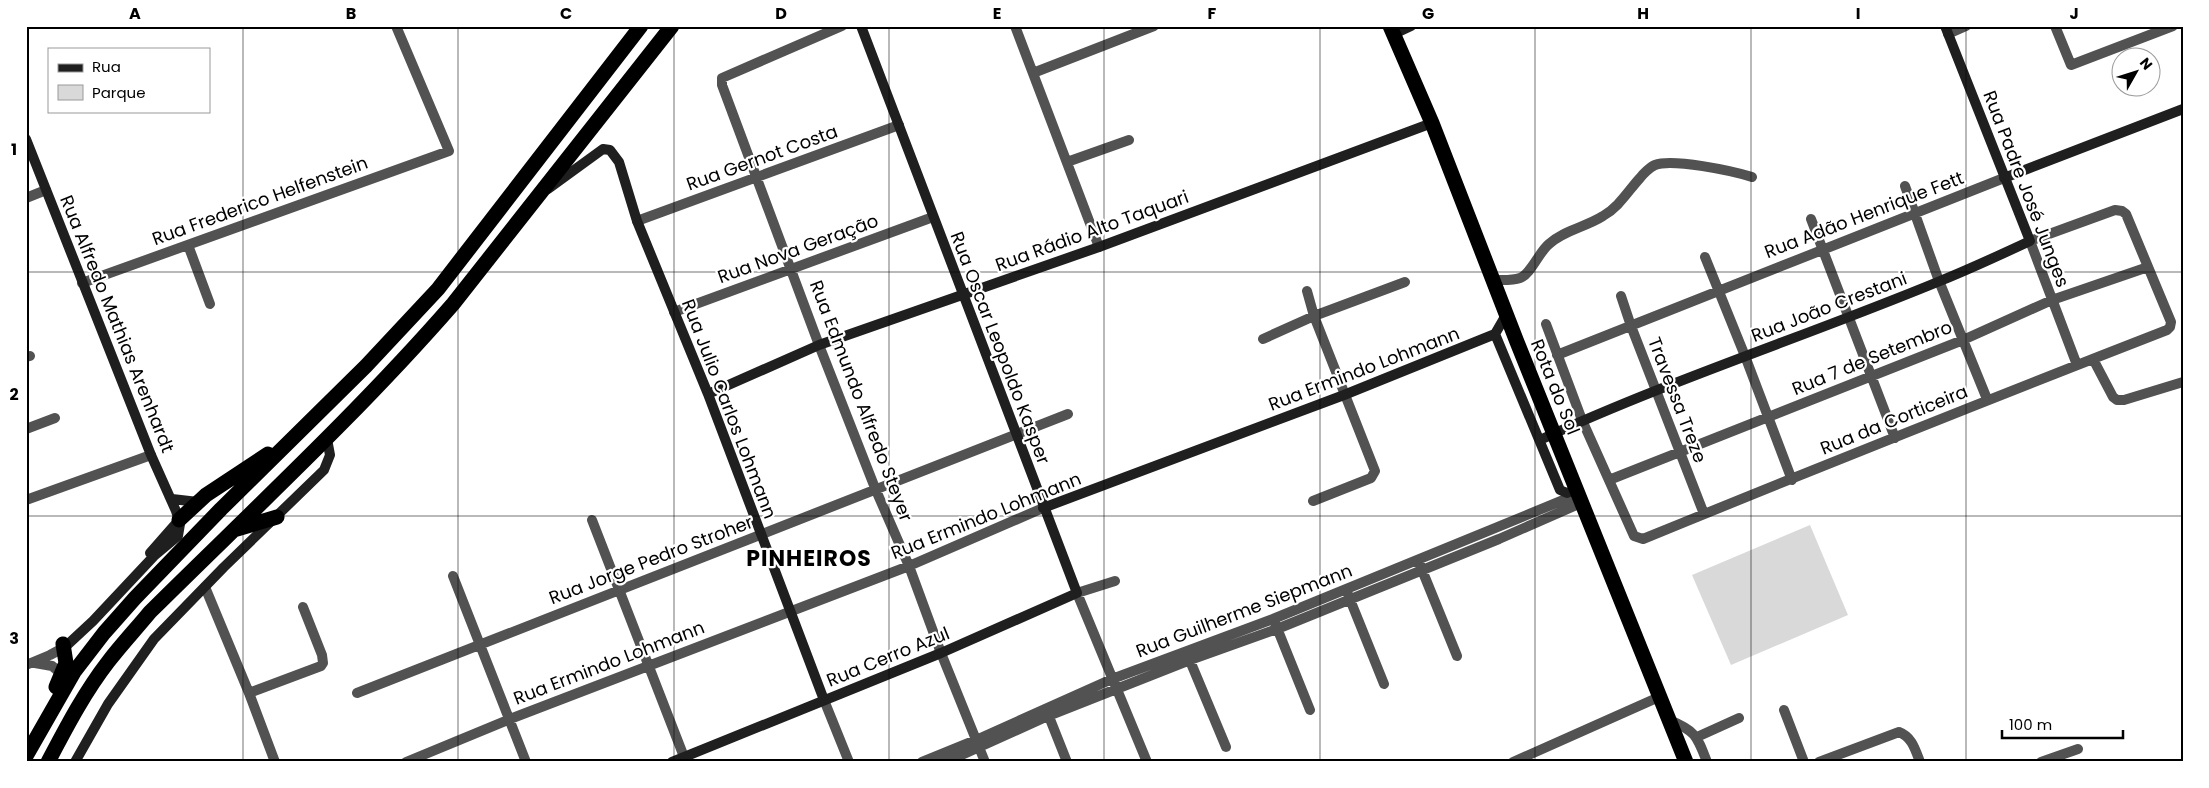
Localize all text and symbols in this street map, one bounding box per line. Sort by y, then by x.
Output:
text: A [129,2,141,25]
text: B [346,2,356,25]
text: C [560,2,572,25]
text: D [775,2,787,25]
text: E [993,2,1001,25]
text: F [1208,2,1217,25]
text: G [1422,2,1434,25]
text: H [1637,2,1649,25]
text: I [1856,2,1860,25]
text: J [2069,2,2079,25]
legend [48,48,210,112]
north arrow [2112,48,2162,98]
text: N [2135,53,2157,74]
text: Rua [92,56,121,77]
text: Parque [92,82,145,103]
street label: Rua Padre José Junges [1977,87,2076,291]
street label: Rua Gernot Costa [683,119,841,197]
text: 1 [11,138,17,161]
street label: Rua Frederico Helfenstein [149,150,371,251]
street label: Rua Adão Henrique Fett [1761,165,1967,264]
street label: Rua Rádio Alto Taquari [992,184,1192,277]
street label: Rua Alfredo Mathias Arenhardt [54,191,181,456]
street label: Rua Nova Geração [714,208,882,289]
street label: Rua Oscar Leopoldo Kasper [945,228,1057,468]
street label: Rua João Crestani [1747,265,1910,348]
street label: Rua Edmundo Alfredo Steyer [804,277,919,525]
street label: Rua Julio Carlos Lohmann [676,295,783,522]
street label: Rua 7 de Setembro [1788,314,1956,401]
street label: Rua Ermindo Lohmann [1265,321,1463,417]
street label: Travessa Treze [1642,333,1713,466]
street label: Rota do Sol [1525,335,1586,438]
street label: Rua da Corticeira [1816,379,1971,461]
text: 2 [9,383,19,406]
street label: Rua Ermindo Lohmann [887,466,1085,565]
street label: Rua Jorge Pedro Stroher [545,509,757,610]
district label: PINHEIROS [746,543,872,574]
street label: Rua Guilherme Siepmann [1132,558,1356,663]
street label: Rua Ermindo Lohmann [510,615,708,711]
street label: Rua Cerro Azul [823,620,953,693]
text: 3 [9,627,19,650]
scale bar [2002,708,2123,740]
text: 100 m [2009,714,2052,735]

